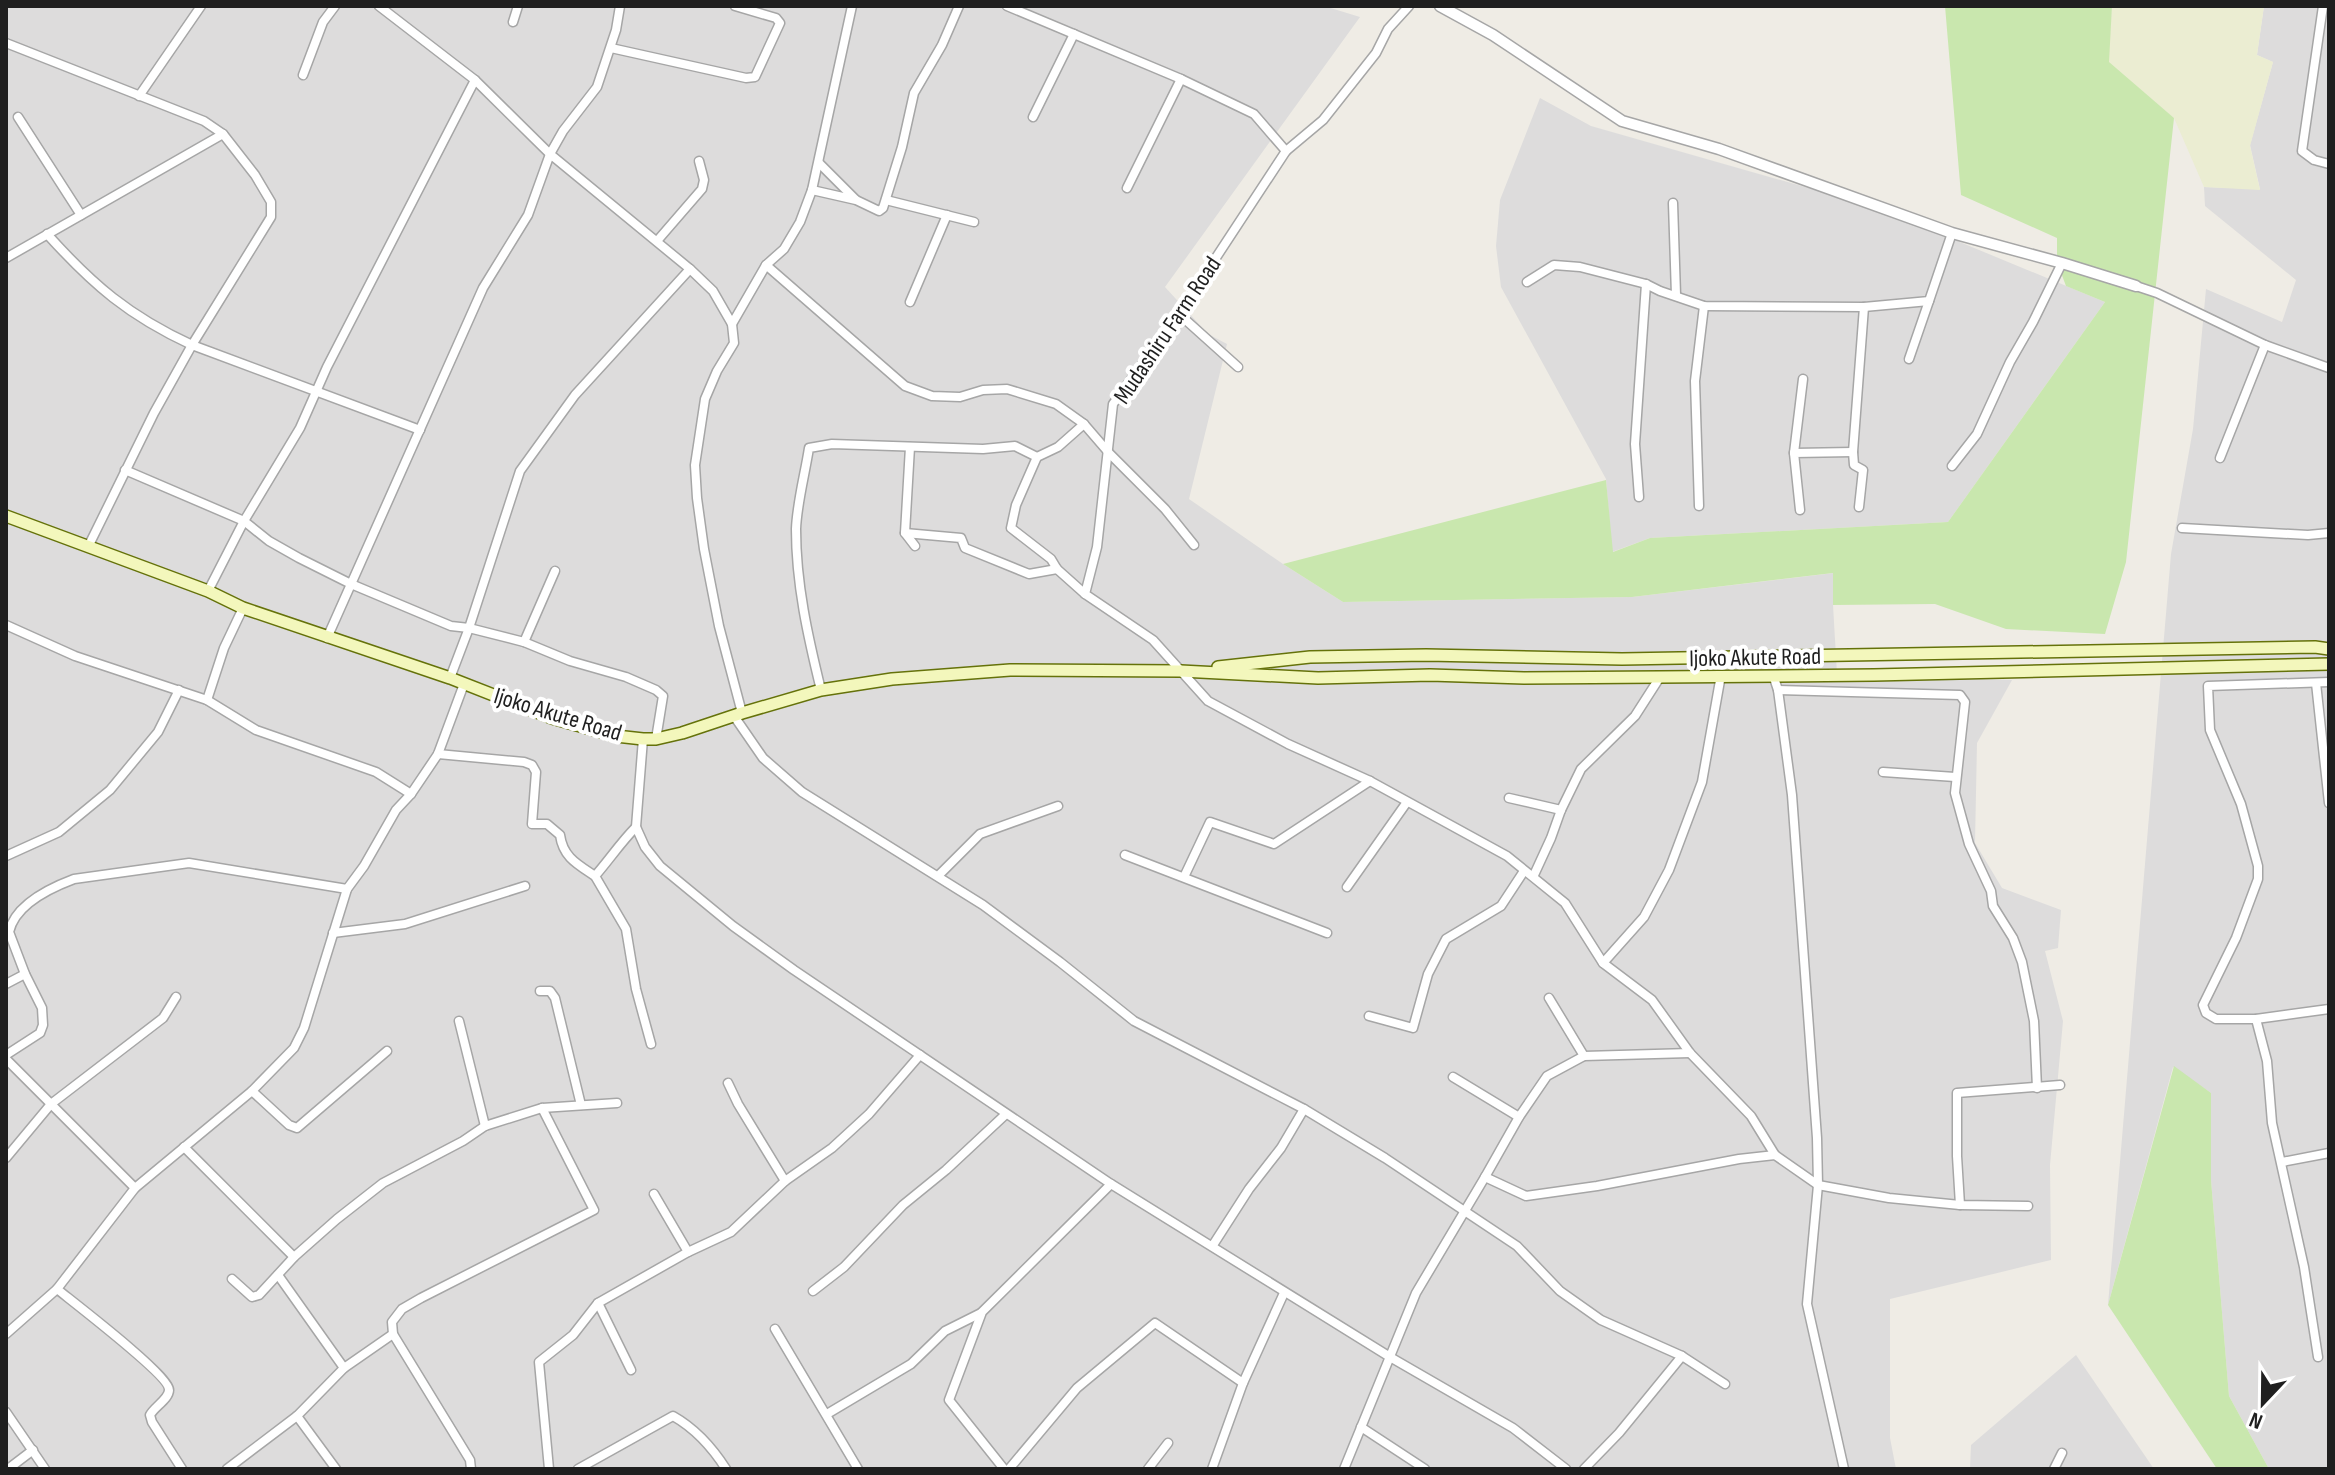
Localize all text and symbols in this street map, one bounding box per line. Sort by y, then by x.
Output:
street label: Mudashiru Farm Road [1107,251,1227,410]
street label: Ijoko Akute Road [1689,642,1821,673]
street label: Ijoko Akute Road [490,681,625,748]
north arrow [2223,1363,2303,1443]
text: N [2246,1405,2267,1435]

